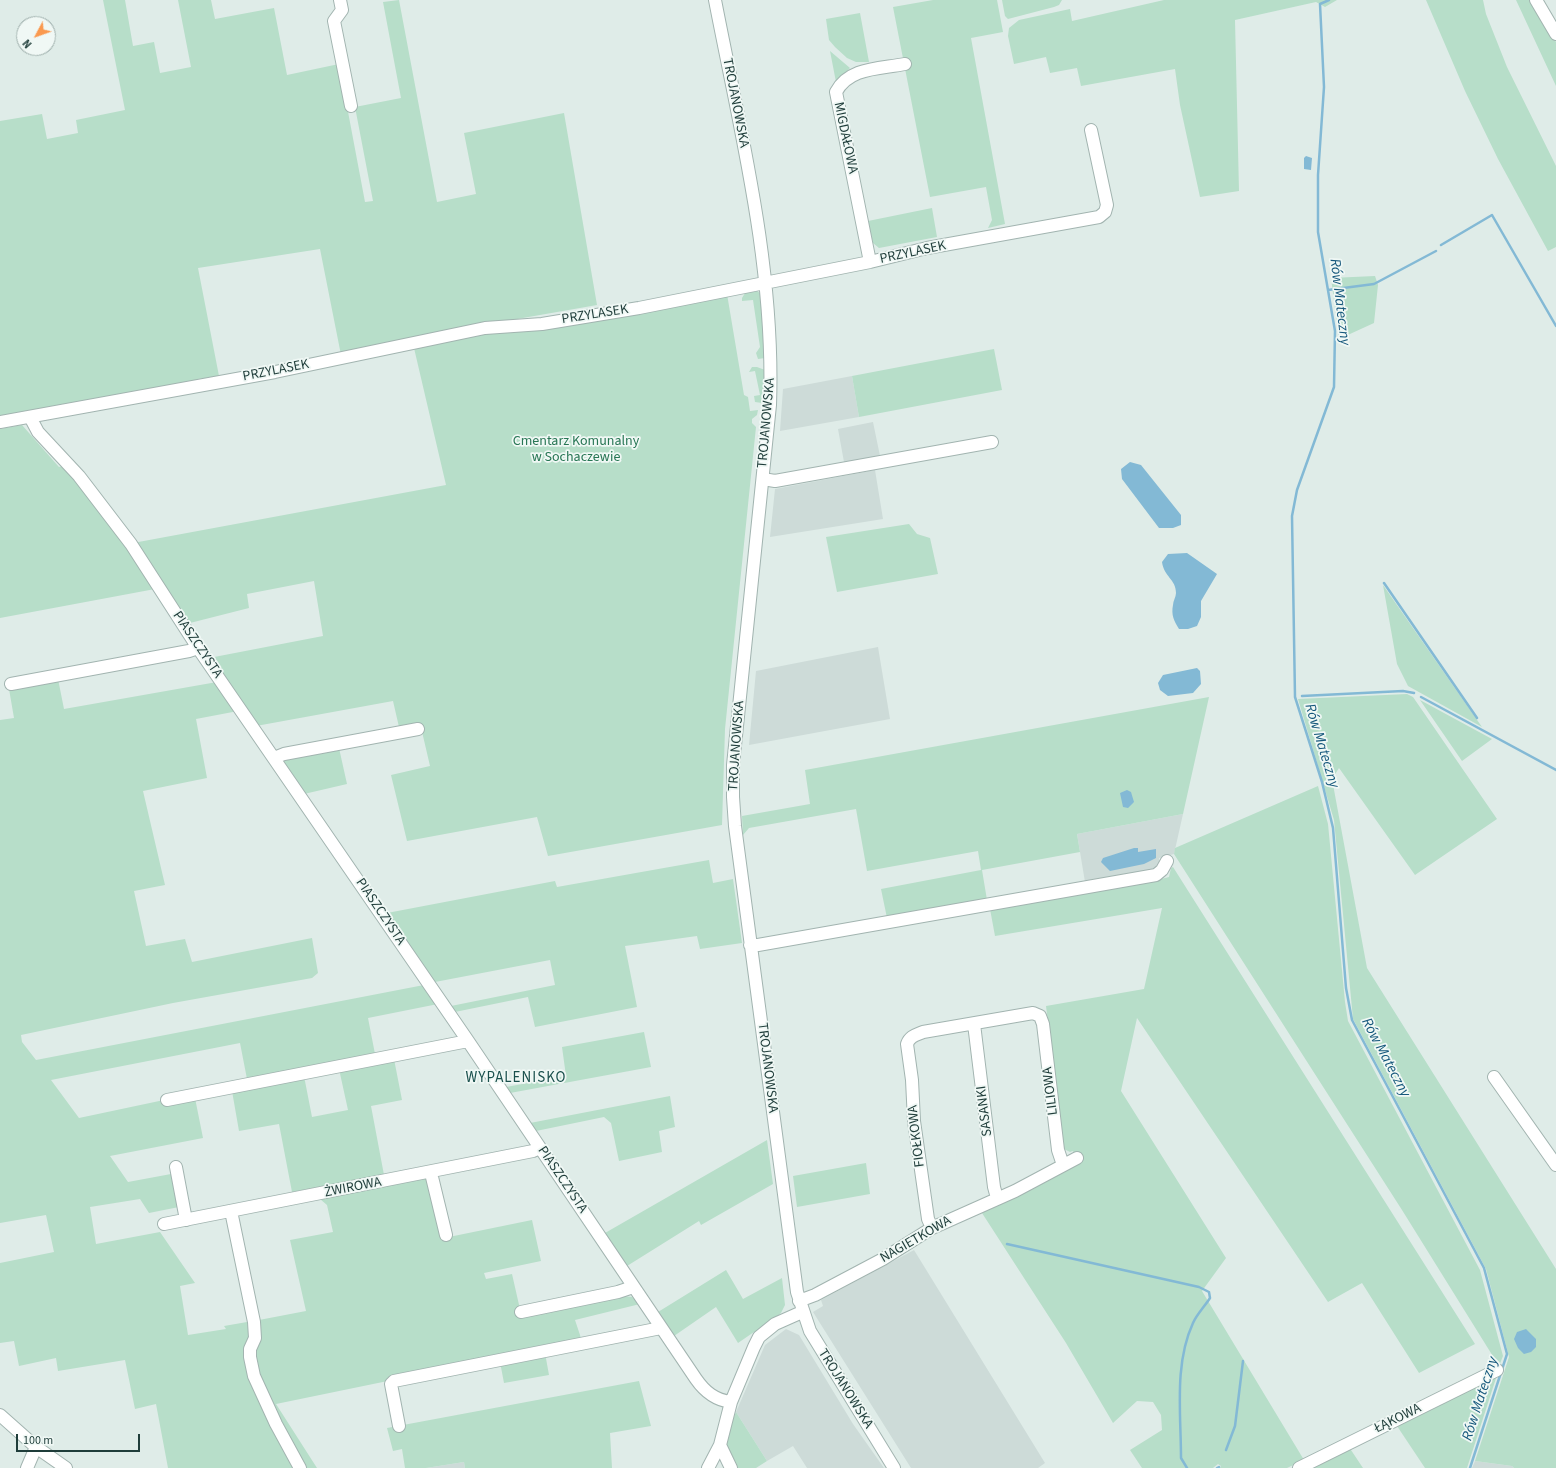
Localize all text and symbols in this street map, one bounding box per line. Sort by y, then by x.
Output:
north arrow [16,16,56,56]
text: N [19,36,35,51]
street label: TROJANOWSKA [718,57,752,149]
street label: MIGDAŁOWA [829,101,861,175]
street label: PRZYLASEK [878,238,948,268]
water label: Rów Mateczny [1325,258,1353,346]
street label: PRZYLASEK [561,301,629,329]
street label: PRZYLASEK [241,356,311,386]
street label: TROJANOWSKA [755,377,779,469]
park label: Cmentarz Komunalny w Sochaczewie [513,434,639,466]
street label: PIASZCZYSTA [168,608,226,682]
street label: TROJANOWSKA [725,700,749,792]
water label: Rów Mateczny [1300,702,1342,790]
street label: PIASZCZYSTA [351,875,409,949]
water label: Rów Mateczny [1357,1015,1413,1101]
street label: TROJANOWSKA [753,1022,781,1114]
street label: LILIOWA [1040,1066,1062,1116]
district label: WYPALENISKO [465,1070,567,1088]
street label: SASANKI [974,1085,996,1137]
street label: FIOŁKOWA [905,1104,929,1168]
street label: PIASZCZYSTA [533,1143,591,1217]
street label: ŻWIROWA [323,1174,383,1202]
street label: NAGIETKOWA [877,1213,955,1267]
street label: TROJANOWSKA [814,1346,876,1432]
water label: Rów Mateczny [1459,1355,1503,1443]
street label: ŁĄKOWA [1372,1400,1424,1438]
scale bar [18,1426,142,1452]
text: 100 m [23,1432,53,1449]

